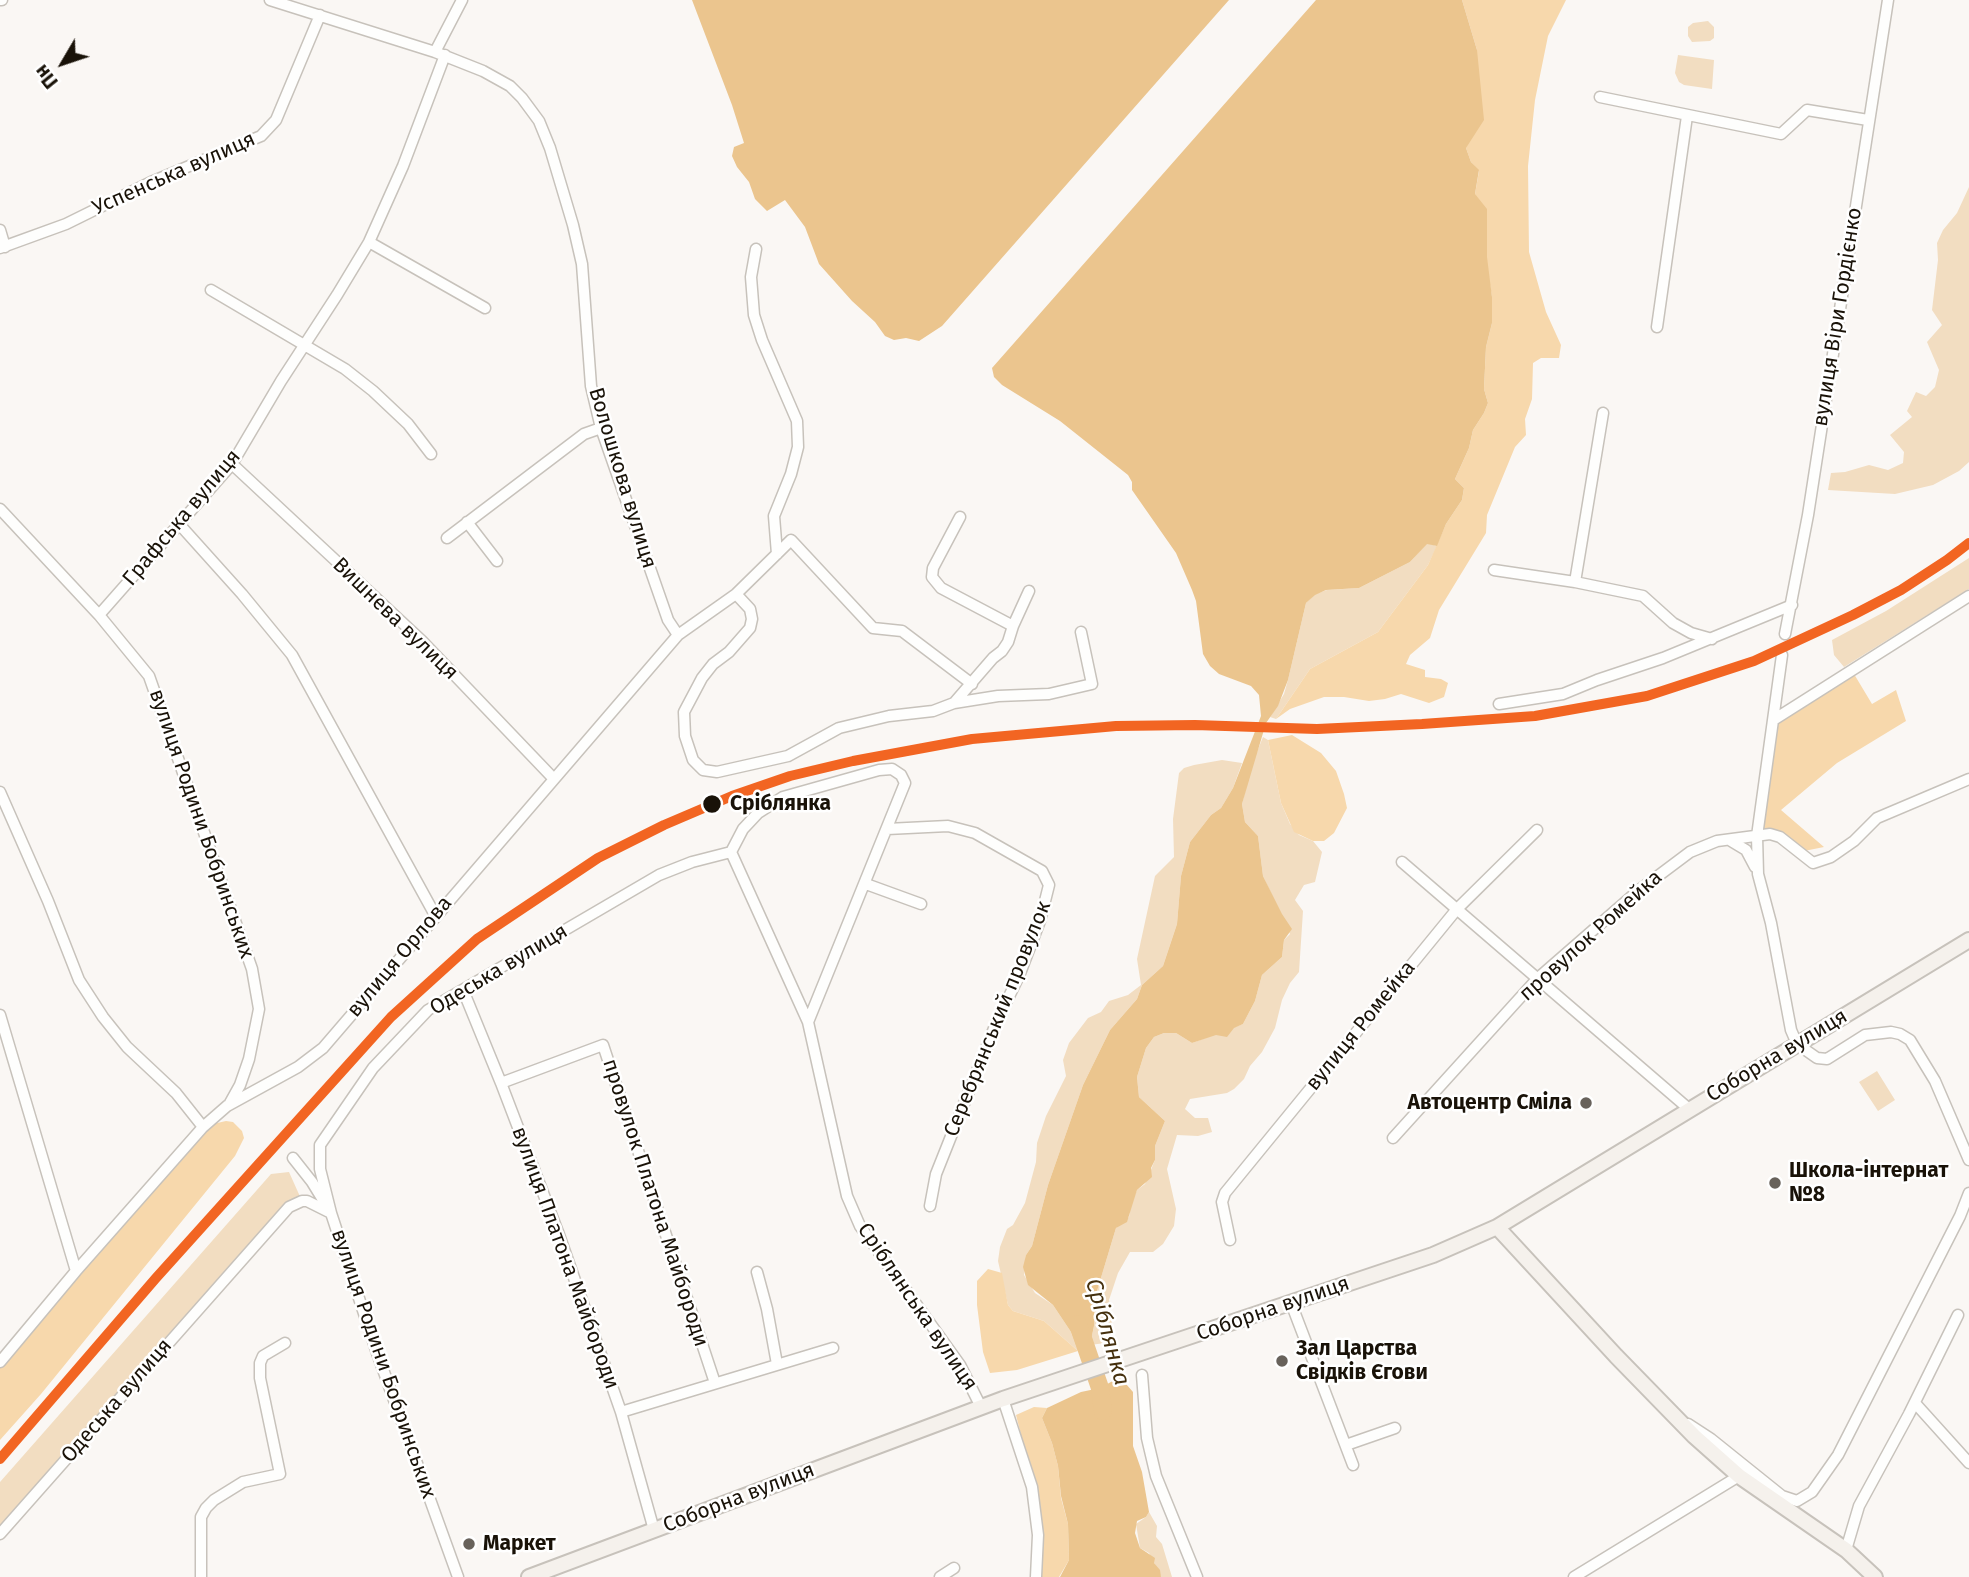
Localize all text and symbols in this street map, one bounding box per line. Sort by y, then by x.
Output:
north arrow [28,28,98,98]
text: Пн [30,60,63,93]
street label: Успенська вулиця [89,127,259,221]
street label: вулиця Віри Гордієнко [1808,206,1868,428]
street label: Волошкова вулиця [583,385,661,571]
street label: Графська вулиця [118,445,246,591]
street label: Вишнева вулиця [327,553,463,685]
street label: вулиця Родини Бобринських [143,686,259,962]
place label: Сріблянка [730,791,831,817]
marker: Сріблянка [701,793,723,815]
street label: провулок Ромейка [1514,865,1668,1007]
street label: вулиця Орлова [342,891,458,1023]
street label: Серебрянський провулок [939,898,1057,1140]
street label: Одеська вулиця [426,919,572,1021]
street label: вулиця Ромейка [1301,956,1421,1096]
street label: Соборна вулиця [1702,1004,1852,1108]
street label: провулок Платона Майбороди [596,1056,714,1350]
place label: Автоцентр Сміла [1408,1090,1572,1116]
marker: Автоцентр Сміла [1578,1095,1594,1111]
street label: вулиця Платона Майбороди [506,1123,624,1393]
place label: Школа-інтернат №8 [1789,1158,1948,1208]
marker: Школа-інтернат №8 [1767,1175,1783,1191]
street label: Сріблянська вулиця [852,1218,982,1396]
street label: вулиця Родини Бобринських [325,1226,441,1502]
street label: Соборна вулиця [1193,1271,1353,1347]
water label: Сріблянка [1079,1275,1135,1389]
street label: Одеська вулиця [56,1334,178,1468]
place label: Зал Царства Свідків Єгови [1296,1336,1428,1386]
marker: Зал Царства Свідків Єгови [1274,1353,1290,1369]
street label: Соборна вулиця [660,1458,818,1538]
place label: Маркет [483,1531,556,1557]
marker: Маркет [461,1536,477,1552]

